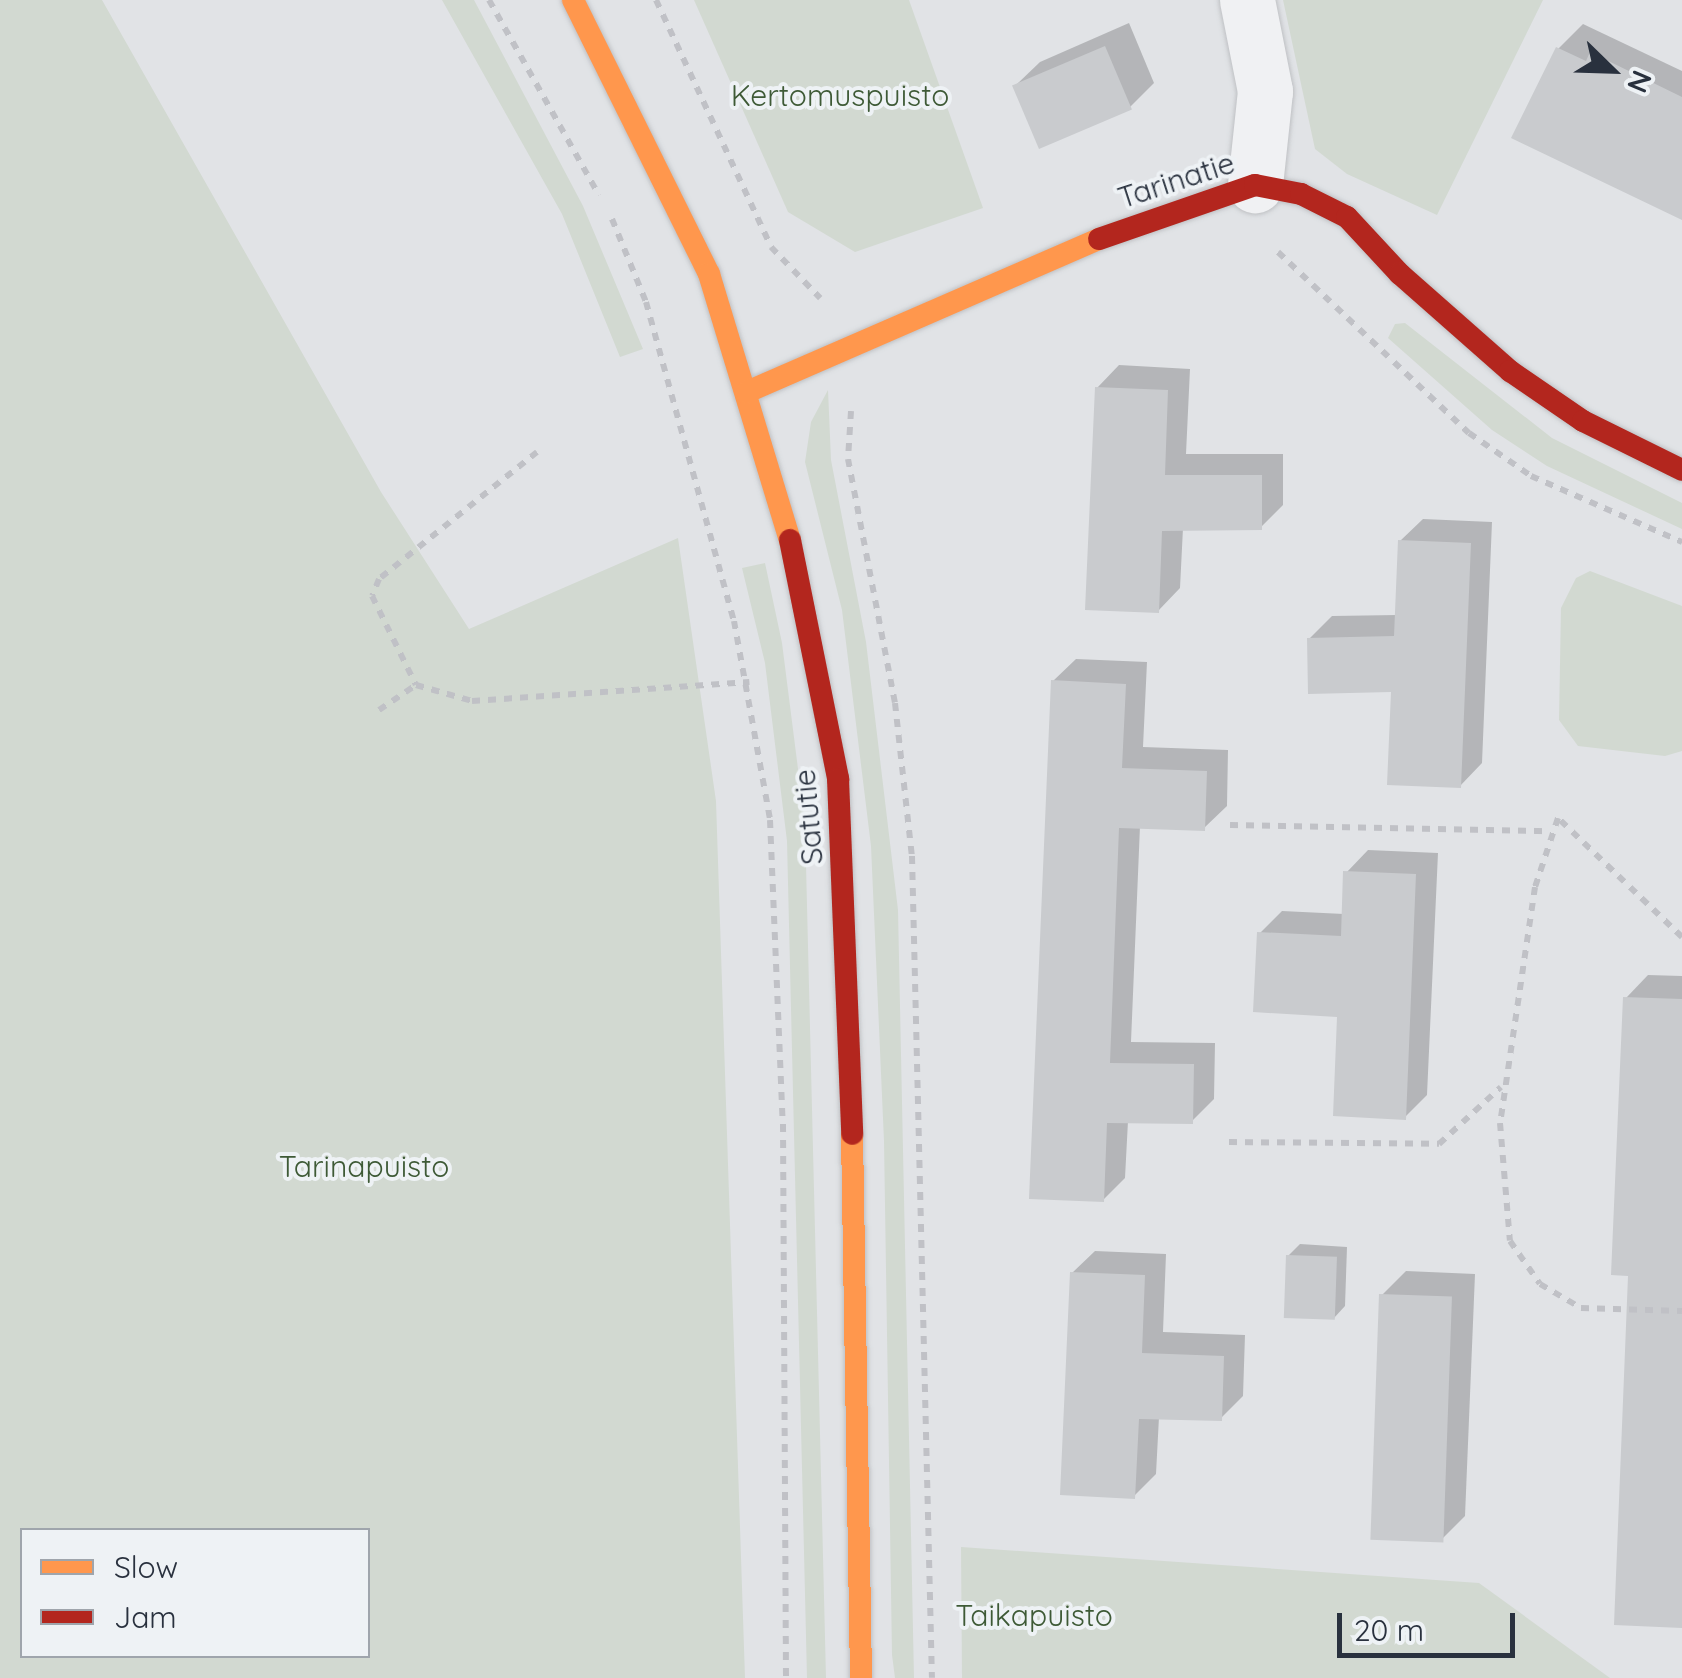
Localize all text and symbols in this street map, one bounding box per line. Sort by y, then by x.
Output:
north arrow [1562,20,1662,120]
text: N [1620,66,1660,98]
park label: Kertomuspuisto [731,77,949,113]
street label: Tarinatie [1113,144,1239,216]
street label: Satutie [786,768,830,866]
park label: Tarinapuisto [279,1148,449,1184]
legend [20,1528,370,1658]
text: Slow [114,1548,178,1586]
scale bar [1342,1593,1520,1655]
park label: Taikapuisto [955,1597,1113,1633]
text: Jam [114,1598,177,1636]
text: 20 m [1354,1611,1424,1649]

